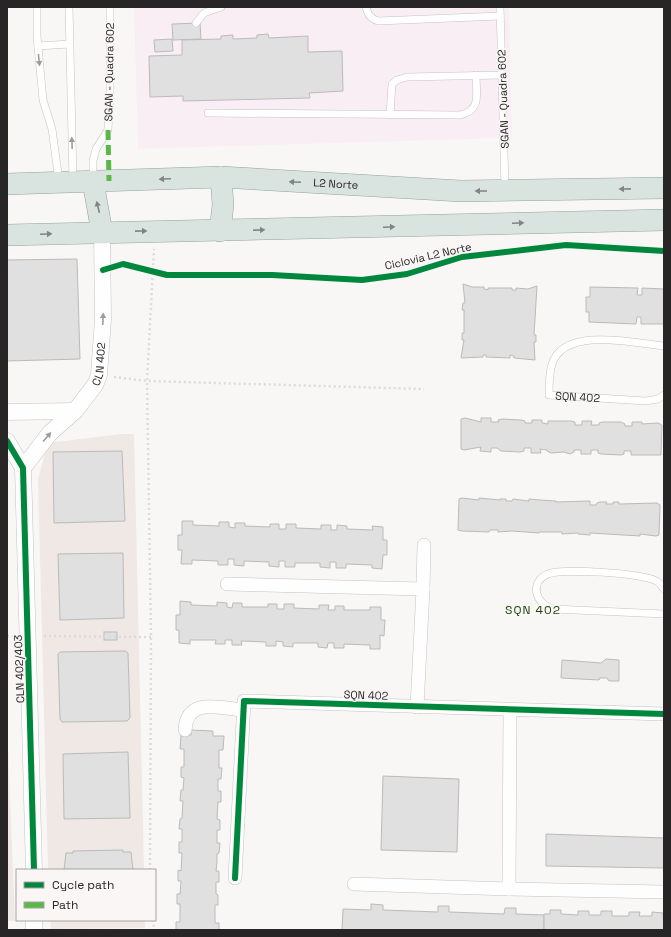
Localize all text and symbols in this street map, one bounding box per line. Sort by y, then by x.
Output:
street label: SGAN - Quadra 602 [101,22,117,122]
street label: SGAN - Quadra 602 [494,49,512,149]
one-way arrow [36,54,43,66]
one-way arrow [69,136,75,149]
street label: L2 Norte [313,175,359,192]
one-way arrow [159,176,171,183]
one-way arrow [289,178,301,185]
one-way arrow [618,186,631,192]
one-way arrow [474,188,487,194]
one-way arrow [94,201,100,213]
one-way arrow [512,220,524,227]
one-way arrow [383,224,396,230]
one-way arrow [253,227,265,234]
one-way arrow [135,228,148,234]
one-way arrow [40,230,52,237]
street label: Ciclovia L2 Norte [383,239,473,273]
one-way arrow [99,313,106,325]
street label: CLN 402 [88,341,108,388]
street label: SQN 402 [555,388,601,405]
one-way arrow [42,432,51,442]
district label: SQN 402 [505,602,561,618]
street label: CLN 402/403 [11,634,27,703]
street label: SQN 402 [343,687,389,703]
legend [16,869,156,921]
text: Cycle path [52,877,114,893]
text: Path [52,897,78,913]

